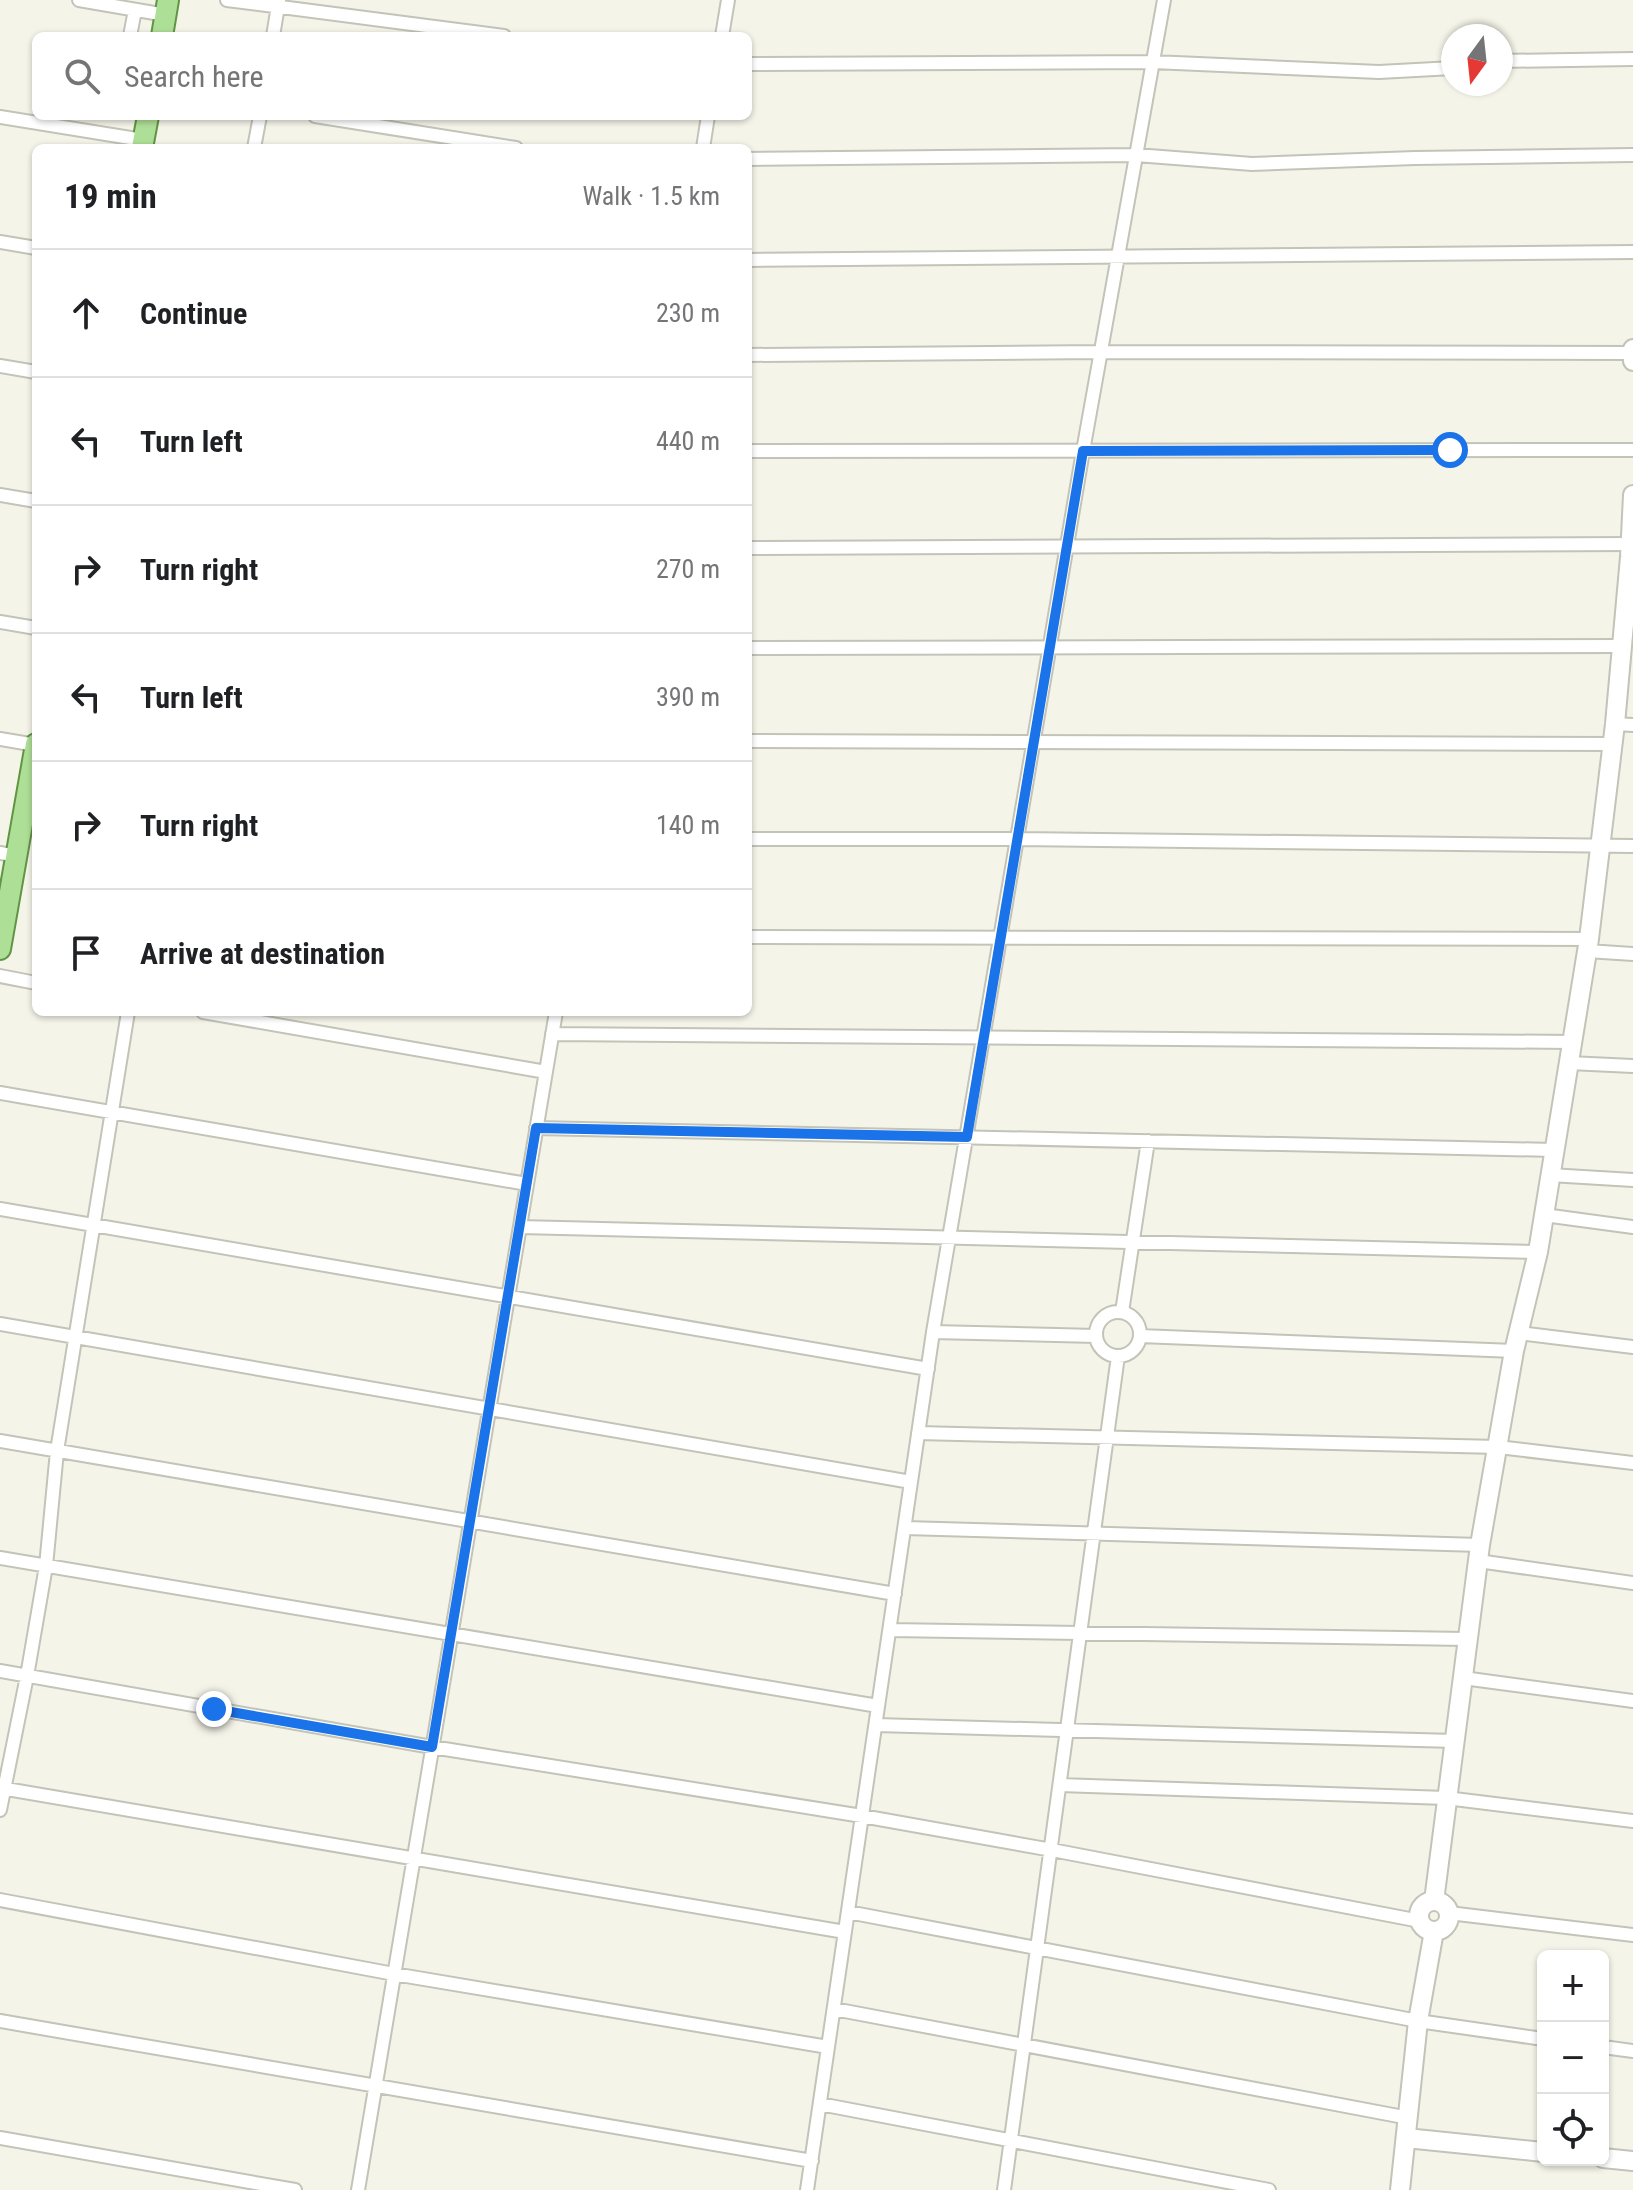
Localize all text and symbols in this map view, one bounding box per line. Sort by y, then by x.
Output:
north arrow [1441,24,1513,96]
search box [32,32,752,120]
icon: search [60,54,104,98]
text: Search here [124,59,264,94]
text: 19 min [64,176,157,216]
text: Walk · 1.5 km [582,181,720,211]
icon: ahead [64,291,108,335]
text: Continue [140,296,247,331]
text: 230 m [656,298,720,328]
icon: left [64,419,108,463]
text: Turn left [140,424,243,459]
text: 440 m [656,426,720,456]
route start [1432,432,1468,468]
icon: right [64,547,108,591]
text: Turn right [140,552,258,587]
text: 270 m [656,554,720,584]
icon: left [64,675,108,719]
text: Turn left [140,680,243,715]
text: 390 m [656,682,720,712]
icon: right [64,803,108,847]
text: Turn right [140,808,258,843]
text: 140 m [656,810,720,840]
icon: arrive [64,931,108,975]
text: Arrive at destination [140,936,385,971]
route end [196,1691,232,1727]
map controls [1537,1950,1609,2166]
button: + [1537,1950,1609,2022]
button: − [1537,2022,1609,2094]
button: locate [1537,2094,1609,2166]

